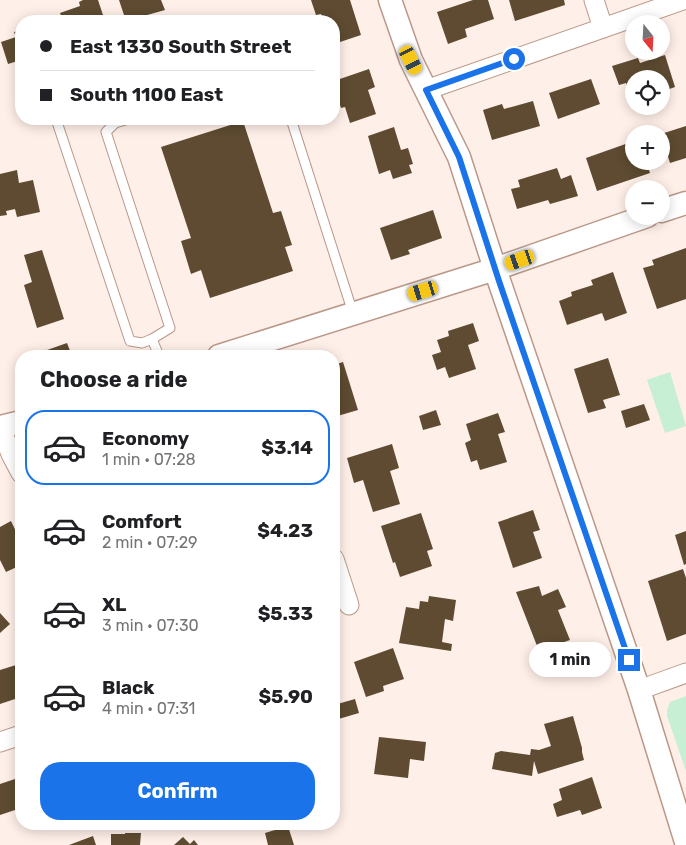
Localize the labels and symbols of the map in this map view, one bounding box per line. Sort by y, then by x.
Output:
north arrow [625,15,670,60]
car [397,43,424,77]
route start [503,48,525,70]
car [503,248,536,272]
car [406,279,439,303]
callout: 1 min [529,642,612,678]
route end [618,649,640,671]

